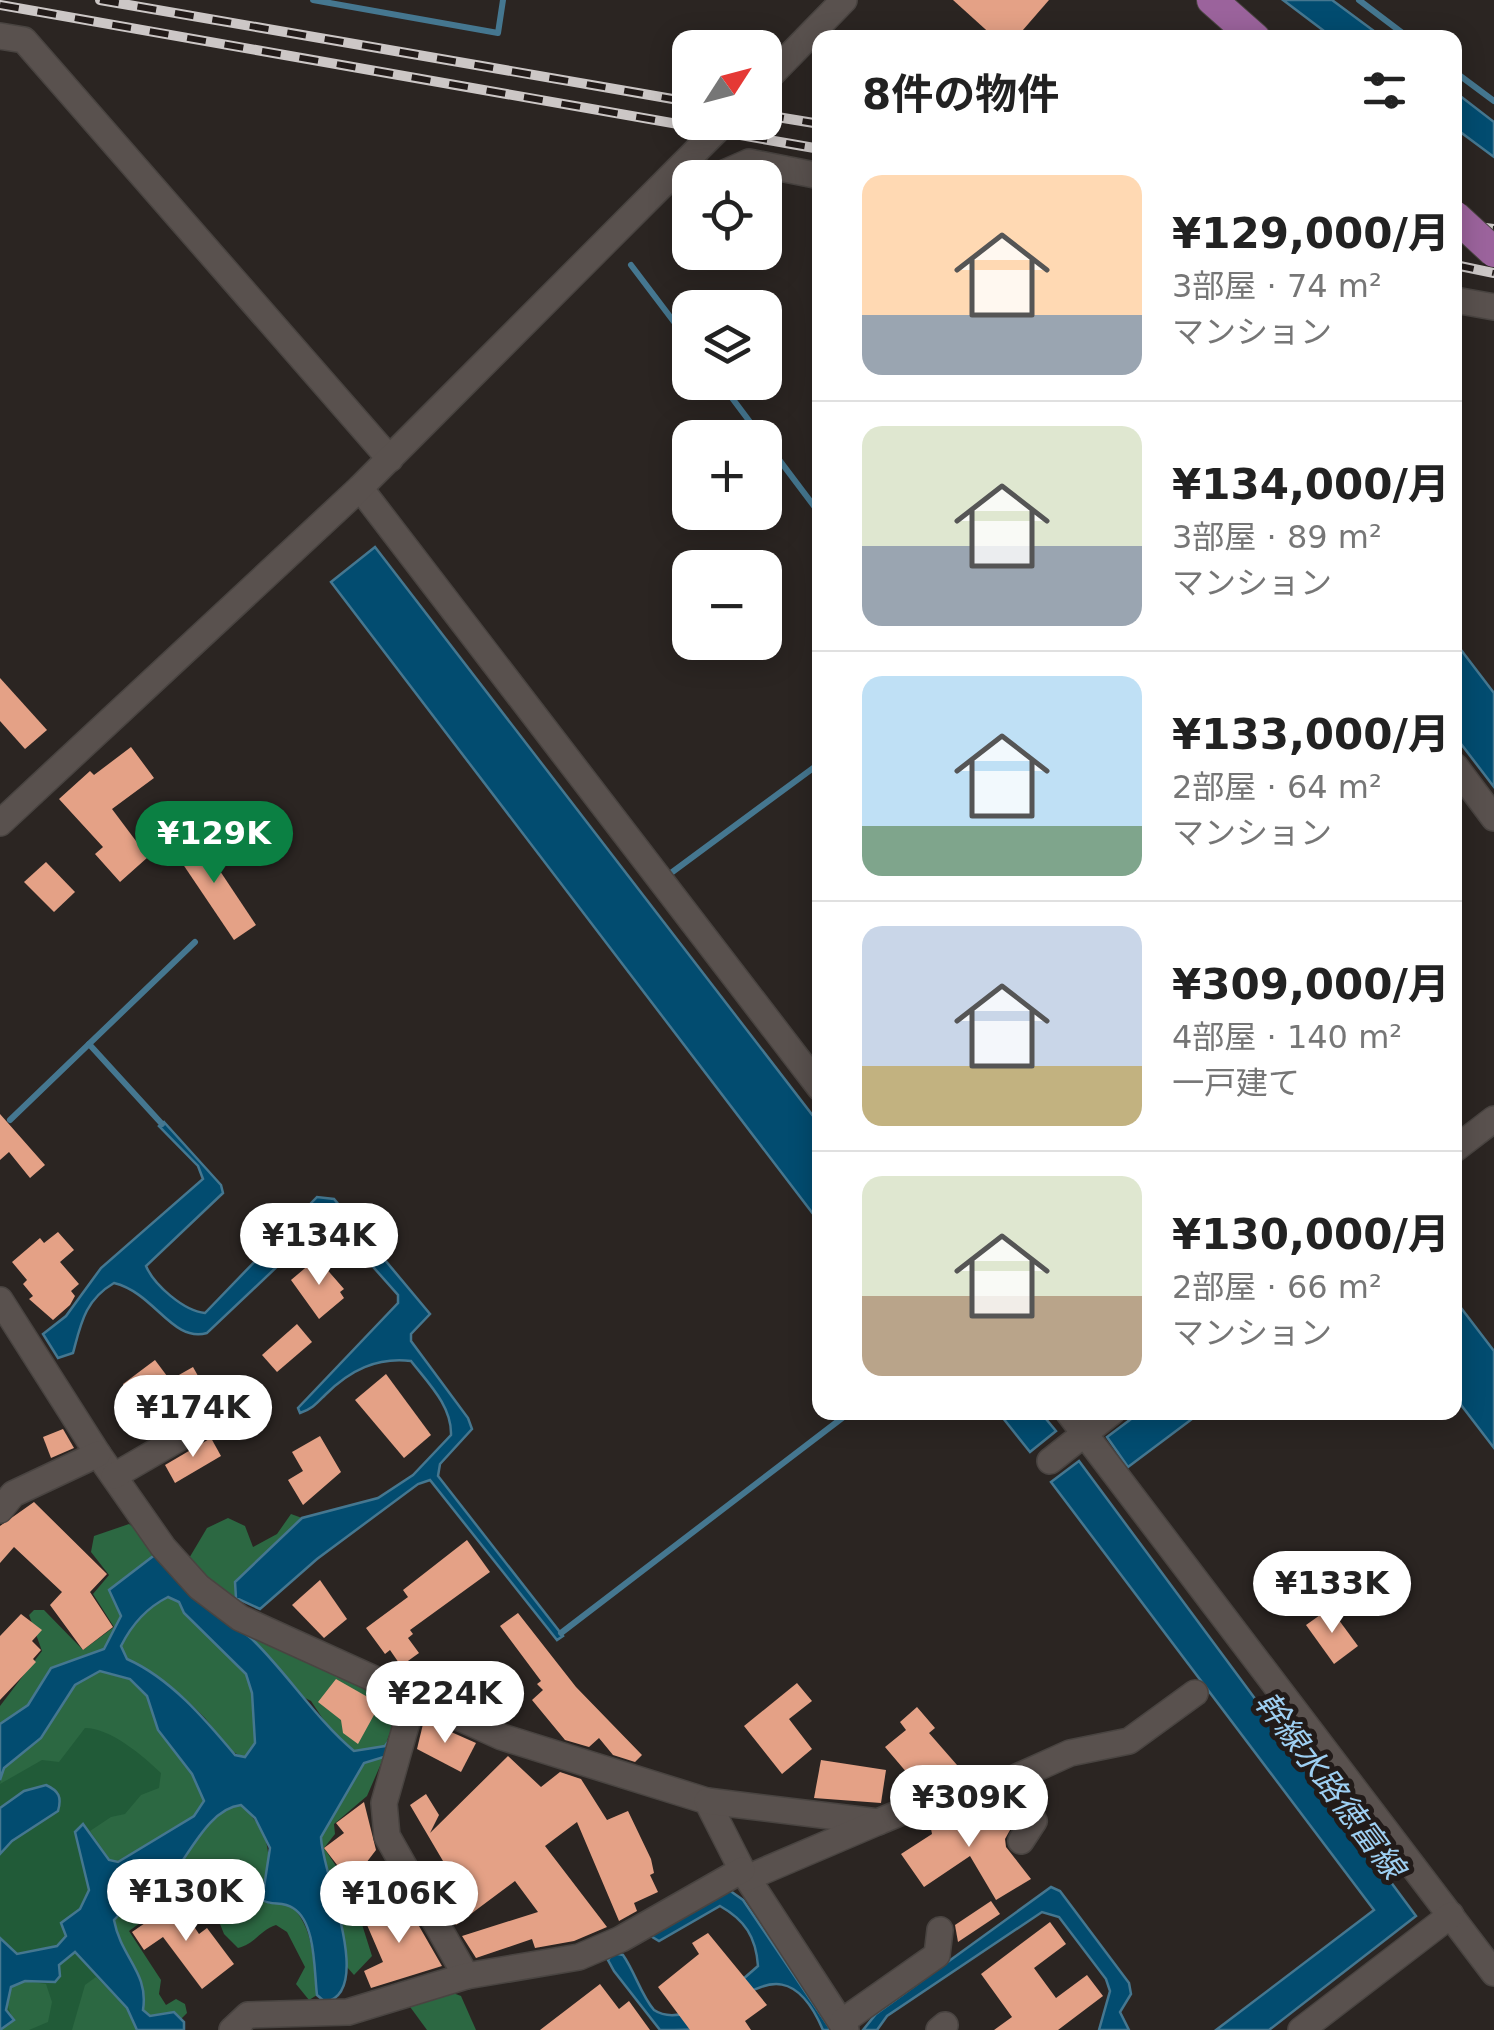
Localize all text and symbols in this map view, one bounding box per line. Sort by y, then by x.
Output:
north arrow [672,30,782,140]
map controls [672,30,782,660]
icon: filters [1357,63,1412,118]
text: 8件の物件 [862,70,1059,119]
button: locate [672,160,782,270]
text: ¥129,000/月 [1172,209,1450,258]
icon: home [942,215,1062,335]
text: 3部屋 · 74 m² [1172,267,1382,305]
button: layers [672,290,782,400]
text: マンション [1172,313,1332,351]
button: + [672,420,782,530]
text: ¥134,000/月 [1172,460,1450,509]
icon: home [942,466,1062,586]
text: 3部屋 · 89 m² [1172,518,1382,556]
button: − [672,550,782,660]
text: マンション [1172,564,1332,602]
text: ¥133,000/月 [1172,710,1450,759]
icon: home [942,716,1062,836]
text: 2部屋 · 64 m² [1172,768,1382,806]
pin: ¥129K [144,801,284,886]
text: ¥129K [157,814,271,852]
text: マンション [1172,814,1332,852]
text: ¥309,000/月 [1172,960,1450,1009]
icon: home [942,966,1062,1086]
text: 4部屋 · 140 m² [1172,1018,1402,1056]
text: 一戸建て [1172,1064,1300,1102]
pin: ¥134K [249,1203,389,1288]
text: ¥130,000/月 [1172,1210,1450,1259]
text: ¥134K [262,1216,376,1254]
icon: home [942,1216,1062,1336]
text: 2部屋 · 66 m² [1172,1268,1382,1306]
text: マンション [1172,1314,1332,1352]
pin: ¥174K [123,1375,263,1460]
text: ¥174K [136,1388,250,1426]
pin: ¥133K [1262,1551,1402,1636]
text: ¥133K [1275,1564,1389,1602]
pin: ¥224K [375,1661,515,1746]
text: ¥224K [388,1674,502,1712]
water label: 幹線水路徳富線 [1247,1684,1415,1889]
pin: ¥309K [899,1765,1039,1850]
text: ¥309K [912,1778,1026,1816]
pin: ¥130K [116,1859,256,1944]
pin: ¥106K [329,1861,469,1946]
text: ¥130K [129,1872,243,1910]
text: ¥106K [342,1874,456,1912]

